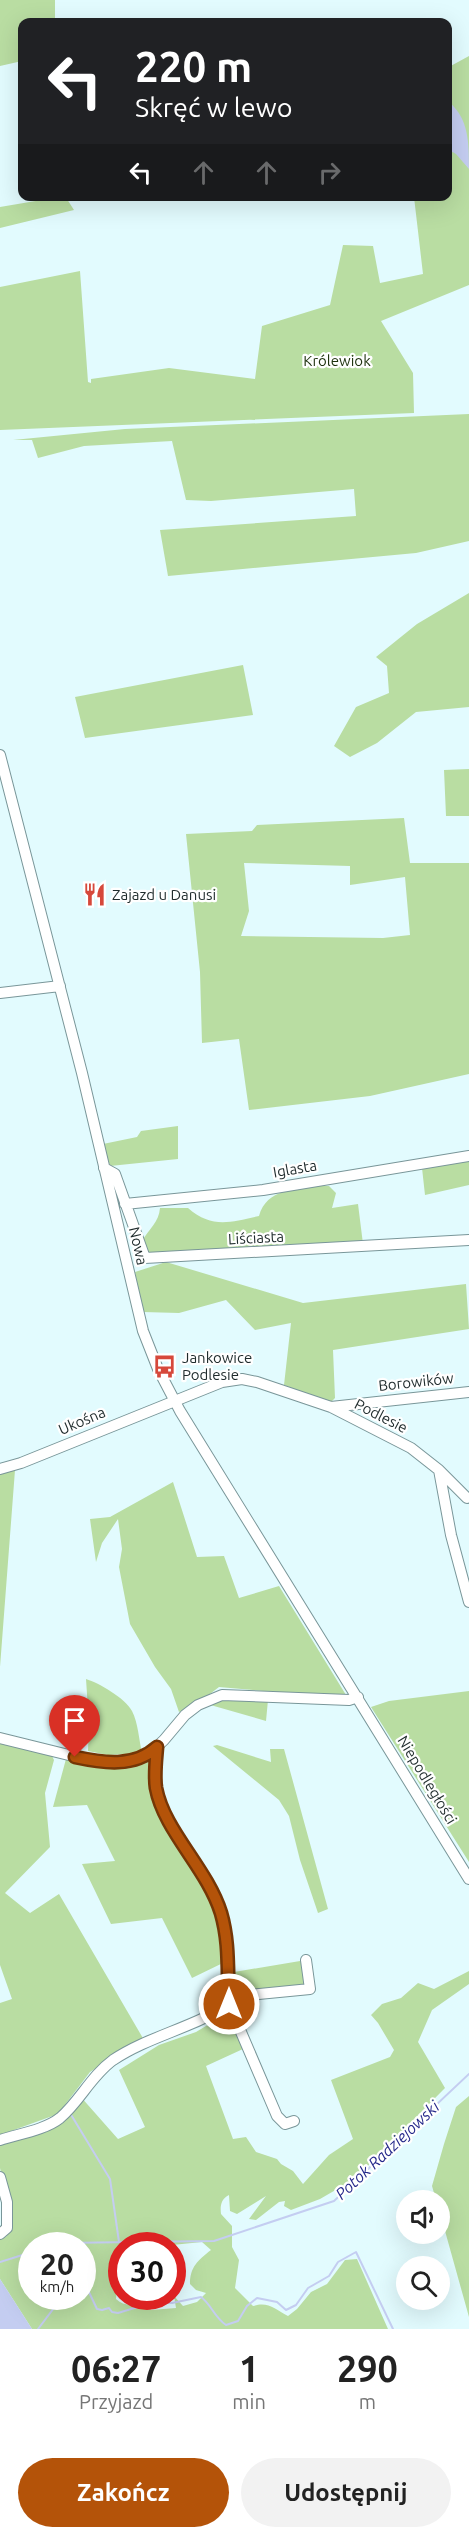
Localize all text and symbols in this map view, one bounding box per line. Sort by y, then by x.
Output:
icon: left [36,42,114,120]
text: 220 m [135,43,252,90]
text: Skręć w lewo [135,92,292,122]
icon: left [124,156,157,189]
icon: ahead [187,156,220,189]
icon: ahead [250,156,283,189]
icon: right [313,156,346,189]
park label: Królewiok [303,352,371,369]
restaurant icon: Zajazd u Danusi [81,882,107,908]
place label: Zajazd u Danusi [112,886,216,903]
street label: Iglasta [272,1156,318,1181]
street label: Nowa [126,1225,151,1267]
street label: Liściasta [227,1228,284,1247]
place label: Jankowice Podlesie [182,1349,252,1383]
bus stop icon: Jankowice Podlesie [151,1354,177,1380]
street label: Borowików [377,1369,455,1394]
street label: Podlesie [352,1395,410,1436]
street label: Ukośna [56,1403,108,1438]
pin [49,1695,100,1757]
icon: arrive [58,1704,91,1737]
street label: Niepodległości [394,1733,460,1827]
position arrow [197,1972,261,2036]
water label: Potok Radziejowski [331,2097,443,2203]
map controls [396,2190,450,2310]
button: sound [396,2190,450,2244]
speed limit sign: 30 [108,2232,186,2310]
text: 20 [40,2247,74,2281]
button: search [396,2256,450,2310]
text: km/h [40,2278,74,2295]
text: 06:27 [71,2348,161,2389]
text: 1 [239,2348,259,2389]
text: 290 [337,2348,398,2389]
text: Przyjazd [79,2390,153,2413]
text: min [232,2390,266,2413]
text: m [359,2390,376,2413]
button: Zakończ [18,2458,229,2527]
button: Udostępnij [241,2458,451,2527]

